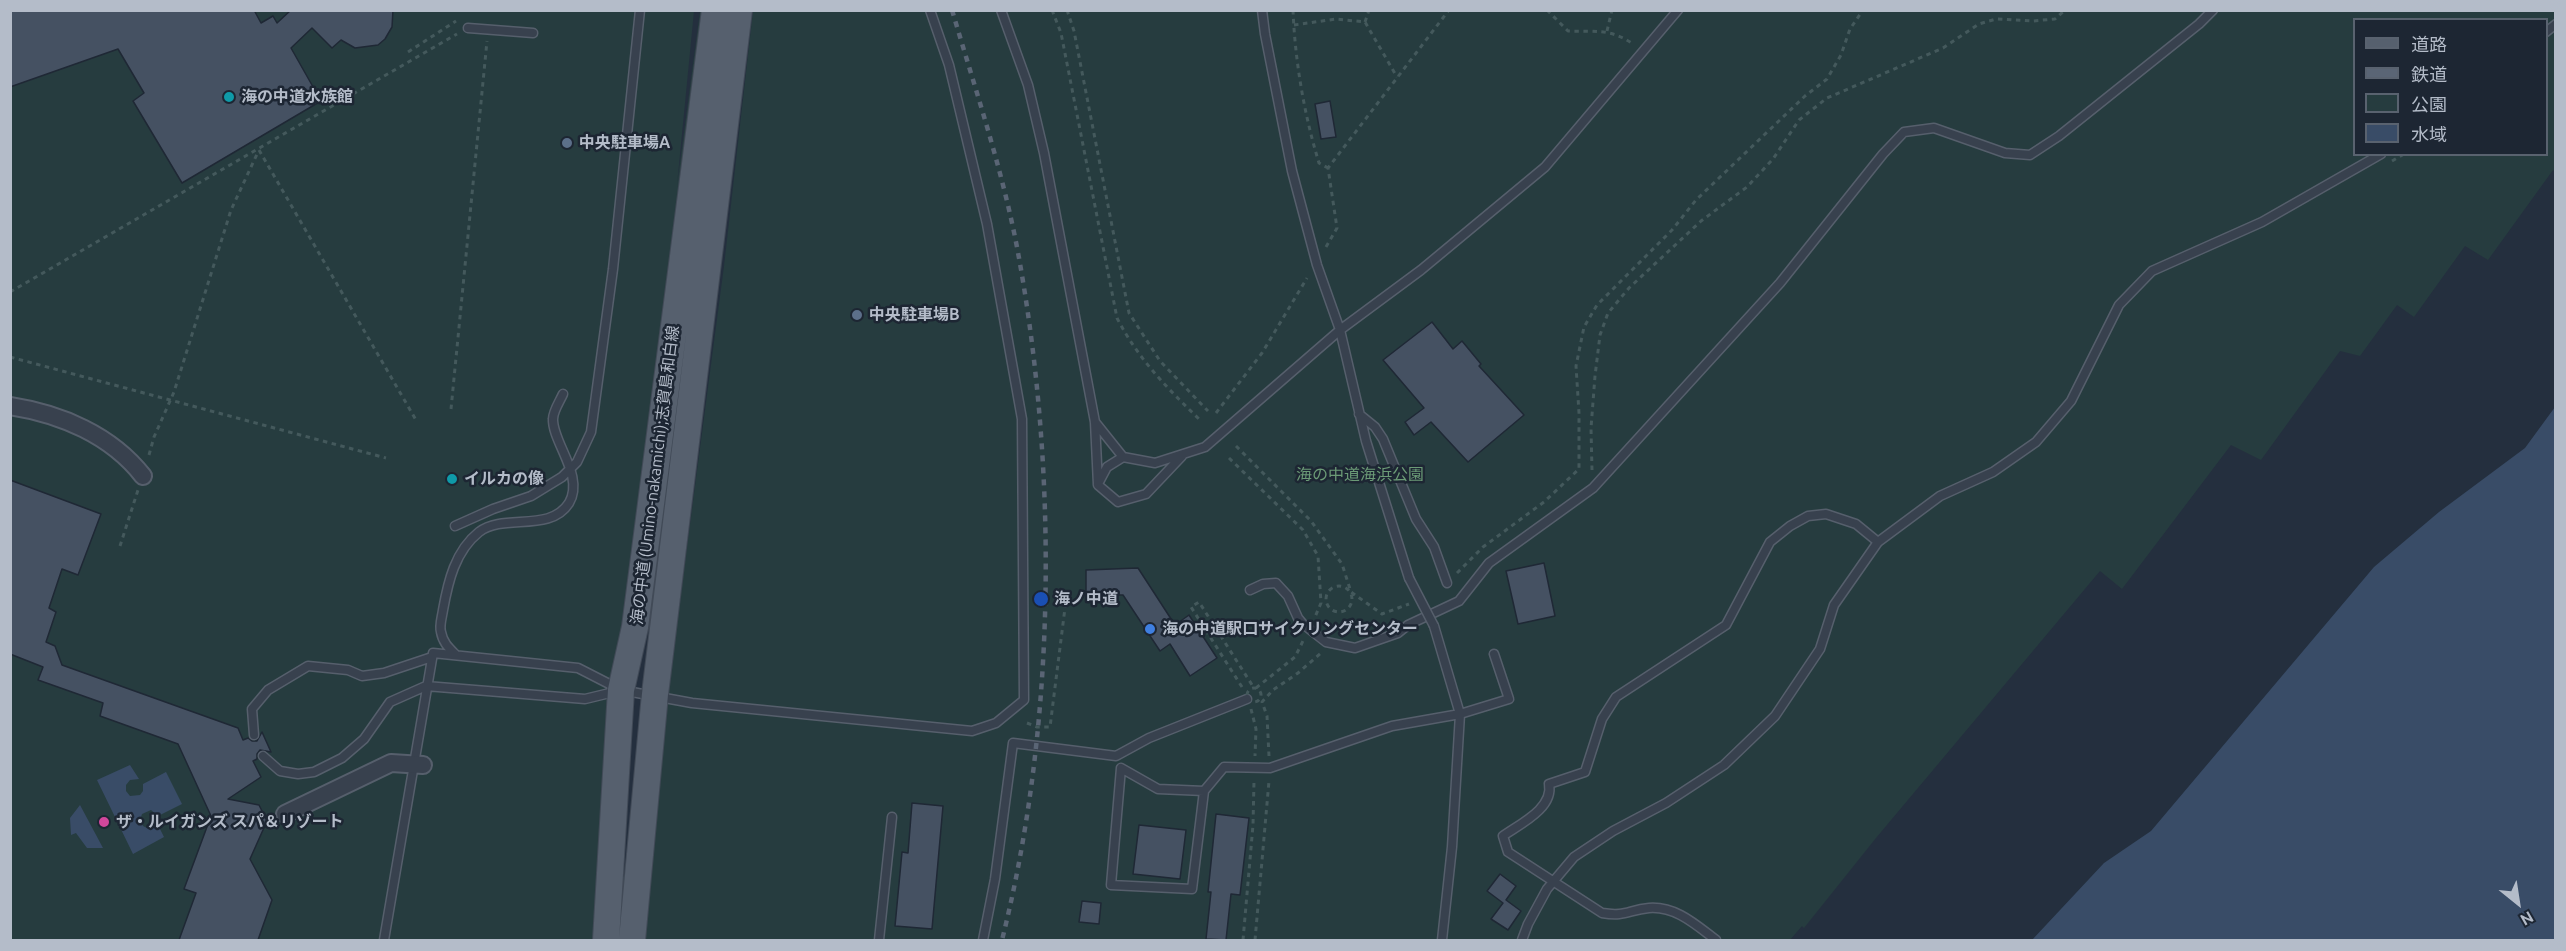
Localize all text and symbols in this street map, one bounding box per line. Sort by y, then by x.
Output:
legend [2353,18,2548,156]
text: 道路 [2411,34,2447,54]
text: 鉄道 [2411,64,2447,84]
place label: 海の中道水族館 [241,87,353,107]
marker: 海の中道水族館 [222,90,236,104]
text: 公園 [2411,94,2447,114]
text: 水域 [2411,124,2447,144]
place label: 中央駐車場A [579,133,670,153]
marker: 中央駐車場A [560,136,574,150]
place label: 中央駐車場B [869,305,960,325]
marker: 中央駐車場B [850,308,864,322]
street label: 海の中道 (Umino-nakamichi);志賀島和白線 [627,324,683,626]
park label: 海の中道海浜公園 [1296,465,1424,485]
place label: イルカの像 [464,469,544,489]
marker: イルカの像 [445,472,459,486]
place label: 海ノ中道 [1054,589,1118,609]
marker: 海ノ中道 [1032,590,1050,608]
place label: 海の中道駅口サイクリングセンター [1162,619,1418,639]
marker: 海の中道駅口サイクリングセンター [1143,622,1157,636]
place label: ザ・ルイガンズ スパ＆リゾート [116,812,344,832]
marker: ザ・ルイガンズ スパ＆リゾート [97,815,111,829]
north arrow [2488,873,2548,933]
text: N [2517,908,2537,929]

